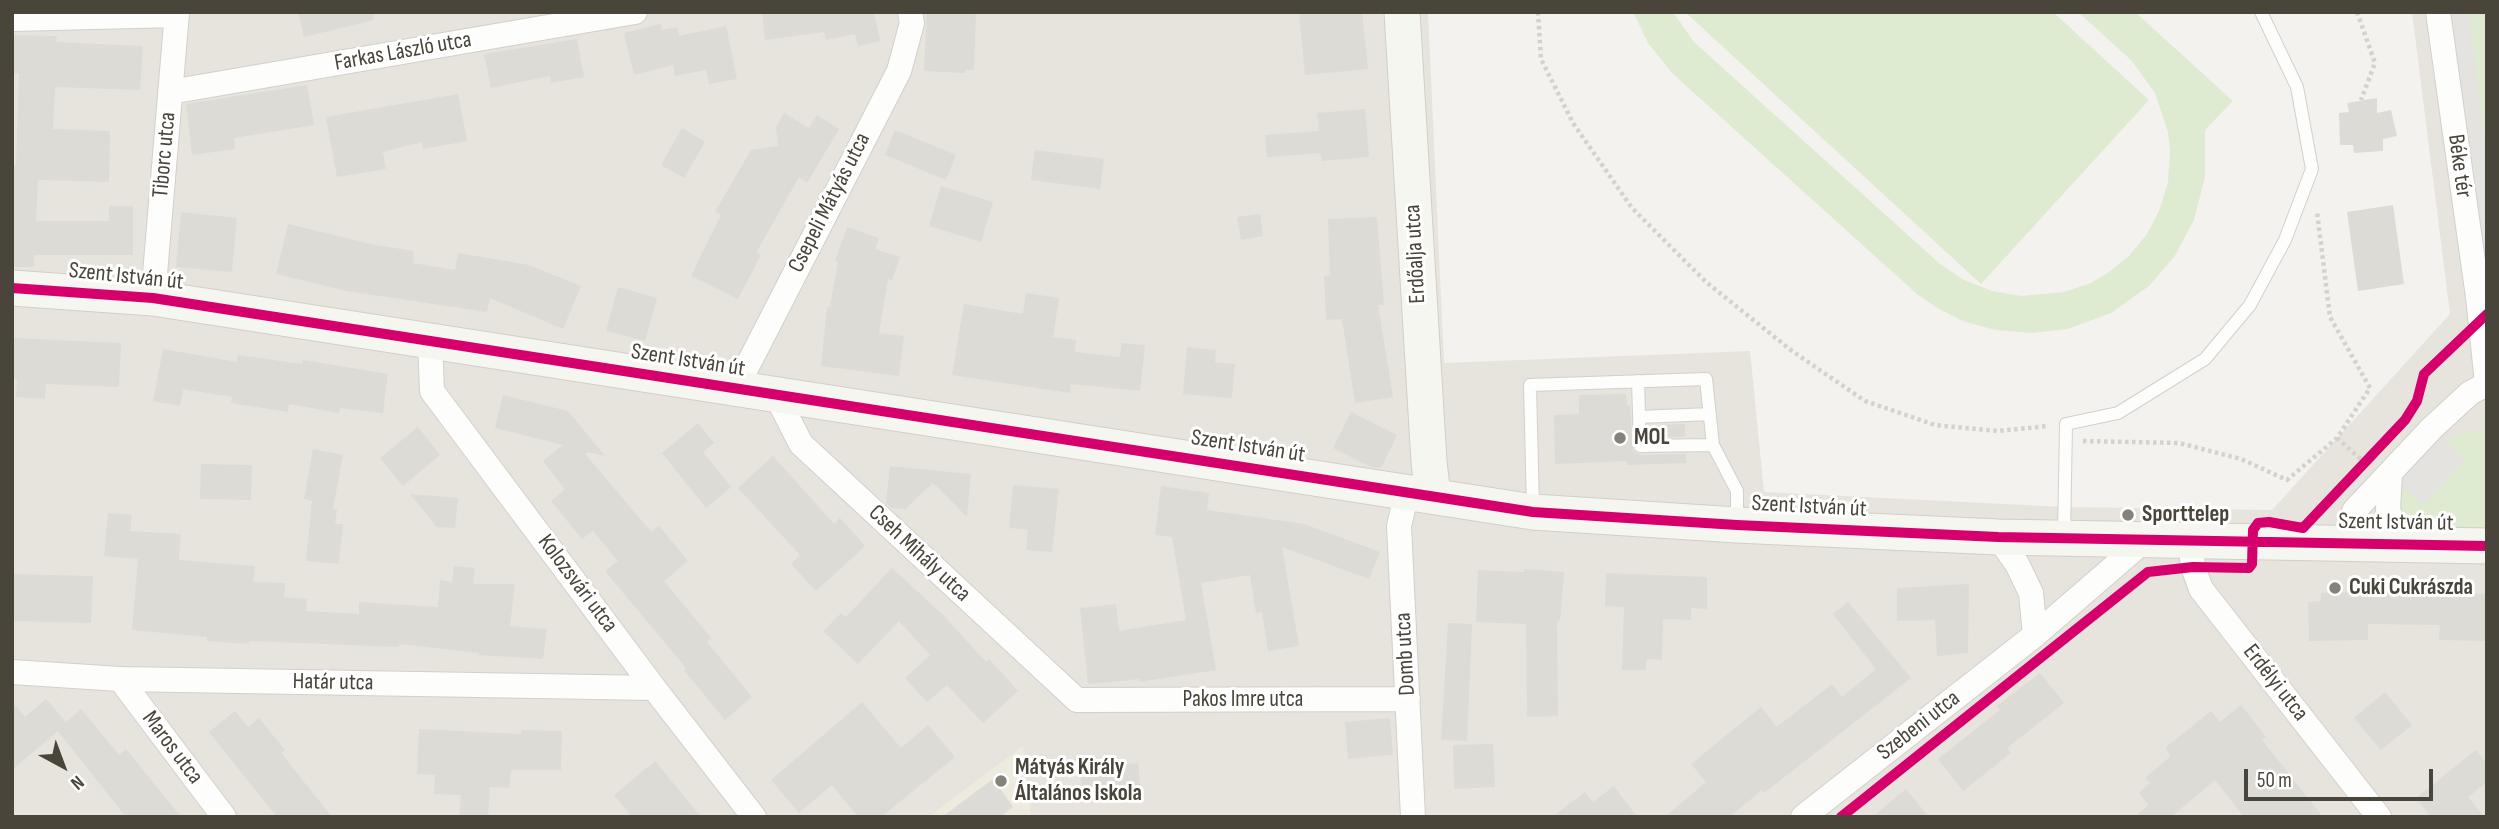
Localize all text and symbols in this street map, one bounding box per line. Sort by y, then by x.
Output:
street label: Farkas László utca [332,26,474,78]
street label: Tiborc utca [148,111,182,199]
street label: Csepeli Mátyás utca [783,129,877,277]
street label: Béke tér [2441,133,2477,199]
street label: Erdőalja utca [1400,204,1432,304]
street label: Szent István út [67,257,185,297]
street label: Szent István út [629,338,747,384]
street label: Szent István út [1189,424,1307,470]
place label: MOL [1634,424,1670,452]
marker: MOL [1612,430,1628,446]
street label: Szent István út [1751,490,1867,524]
street label: Cseh Mihály utca [862,500,976,608]
place label: Sporttelep [2142,501,2229,529]
marker: Sporttelep [2120,507,2136,523]
street label: Szent István út [2338,508,2454,538]
street label: Kolozsvári utca [531,529,623,639]
place label: Cuki Cukrászda [2349,574,2473,602]
marker: Cuki Cukrászda [2327,580,2343,596]
street label: Domb utca [1390,612,1422,696]
street label: Erdélyi utca [2236,639,2314,727]
street label: Határ utca [292,668,374,698]
street label: Szebeni utca [1872,685,1966,767]
street label: Pakos Imre utca [1183,686,1303,714]
street label: Maros utca [136,706,208,790]
north arrow [28,731,98,801]
place label: Mátyás Király Általános Iskola [1015,754,1142,808]
scale bar [2247,756,2436,800]
text: 50 m [2257,768,2292,793]
text: N [66,770,88,794]
marker: Mátyás Király Általános Iskola [993,773,1009,789]

